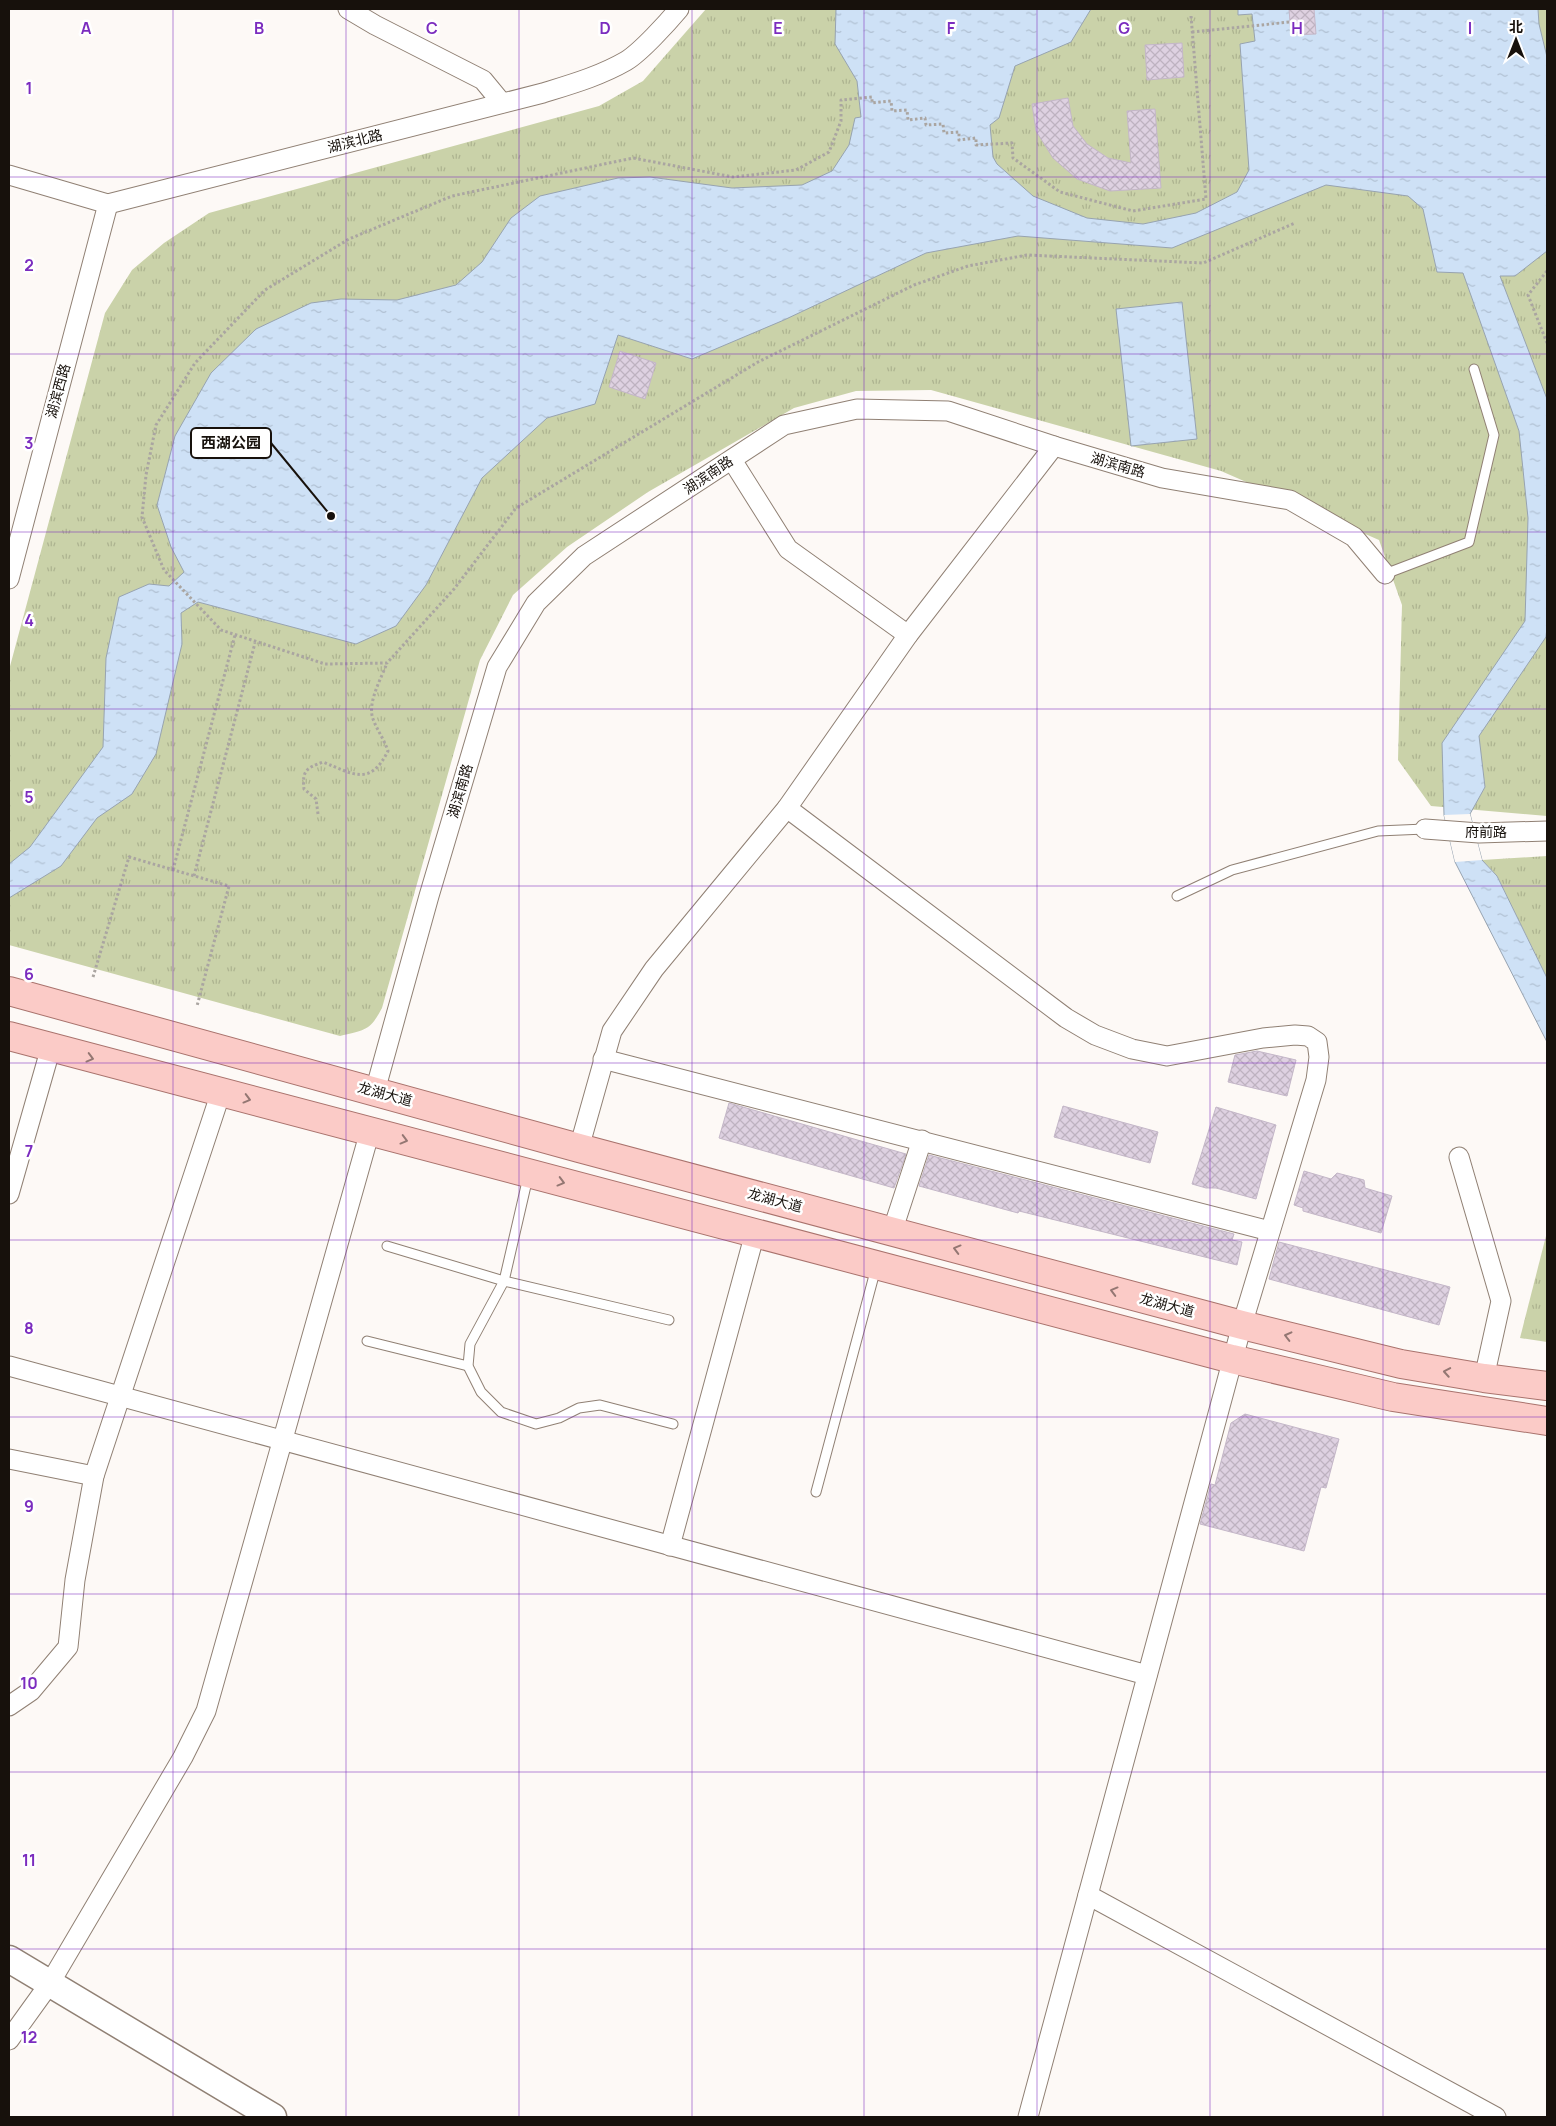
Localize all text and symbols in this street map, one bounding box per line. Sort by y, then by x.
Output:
north arrow [1491,15,1541,65]
text: A [81,17,92,39]
text: B [254,17,264,39]
text: C [426,17,438,39]
text: D [599,17,611,39]
text: E [773,17,783,39]
text: F [947,17,956,39]
text: G [1118,17,1130,39]
text: H [1291,17,1303,39]
text: I [1468,17,1472,39]
text: 北 [1509,17,1523,36]
text: 1 [25,77,33,99]
street label: 湖滨北路 [325,125,384,157]
text: 2 [24,254,34,276]
street label: 湖滨西路 [41,361,74,420]
callout: 西湖公园 [191,428,271,458]
text: 3 [24,432,34,454]
text: 西湖公园 [201,432,261,453]
street label: 湖滨南路 [1089,448,1148,481]
street label: 湖滨南路 [679,451,736,498]
text: 4 [24,609,34,631]
street label: 湖滨南路 [443,761,476,820]
text: 5 [24,786,34,808]
street label: 府前路 [1465,822,1507,841]
text: 6 [24,963,34,985]
one-way arrow [85,1052,93,1062]
street label: 龙湖大道 [356,1077,415,1110]
one-way arrow [242,1093,251,1104]
one-way arrow [399,1135,408,1145]
text: 7 [25,1140,33,1162]
one-way arrow [557,1176,566,1187]
street label: 龙湖大道 [746,1183,805,1216]
one-way arrow [953,1244,962,1255]
one-way arrow [1110,1286,1119,1297]
street label: 龙湖大道 [1138,1288,1197,1321]
text: 8 [24,1317,34,1339]
one-way arrow [1284,1331,1293,1342]
one-way arrow [1443,1367,1451,1377]
text: 9 [24,1495,34,1517]
text: 10 [20,1672,38,1694]
text: 11 [22,1849,36,1871]
text: 12 [21,2026,37,2048]

